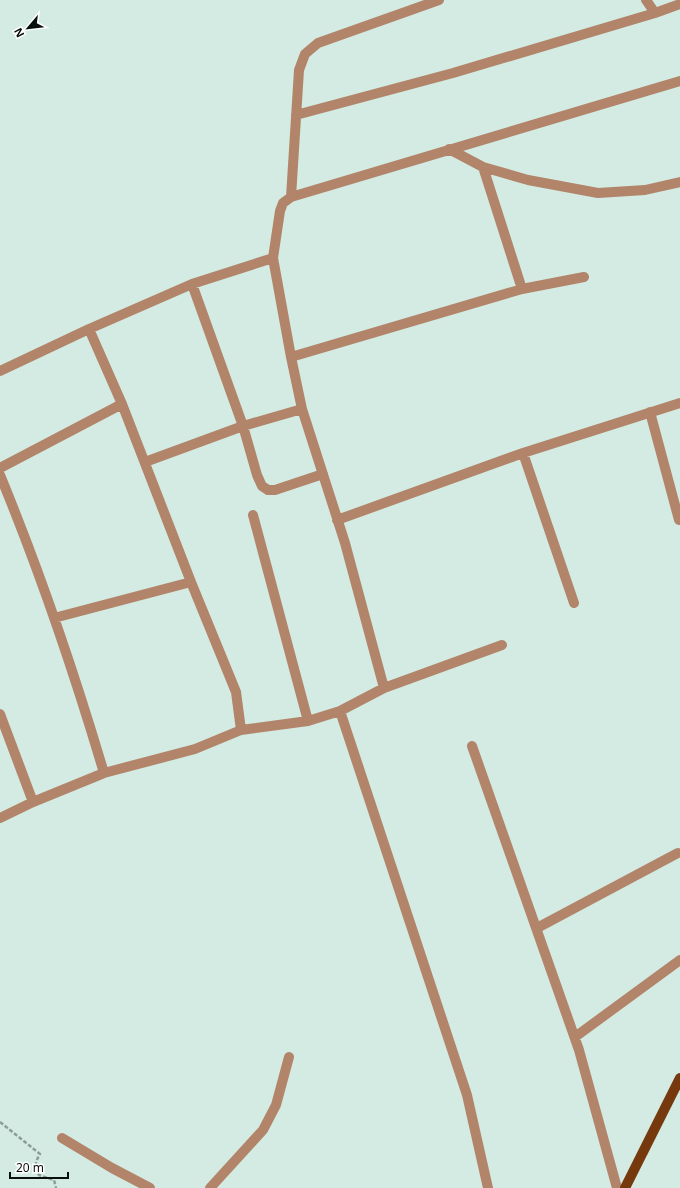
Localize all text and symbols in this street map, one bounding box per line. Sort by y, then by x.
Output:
north arrow [8,8,48,48]
text: N [10,25,27,40]
scale bar [10,1154,68,1180]
text: 20 m [16,1159,44,1176]

